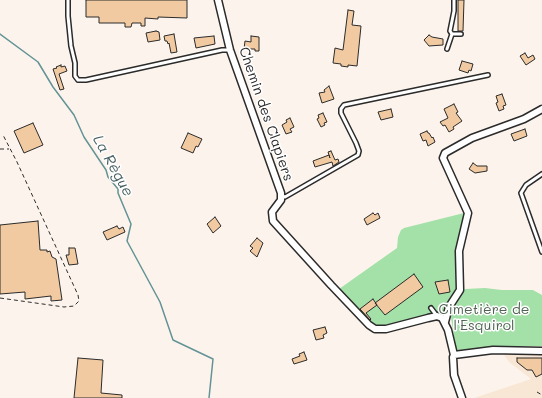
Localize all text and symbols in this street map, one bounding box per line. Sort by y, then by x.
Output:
street label: Chemin des Clapiers [235,45,297,183]
water label: La Règue [89,132,137,200]
park label: Cimetière de l'Esquirol [439,302,529,334]

